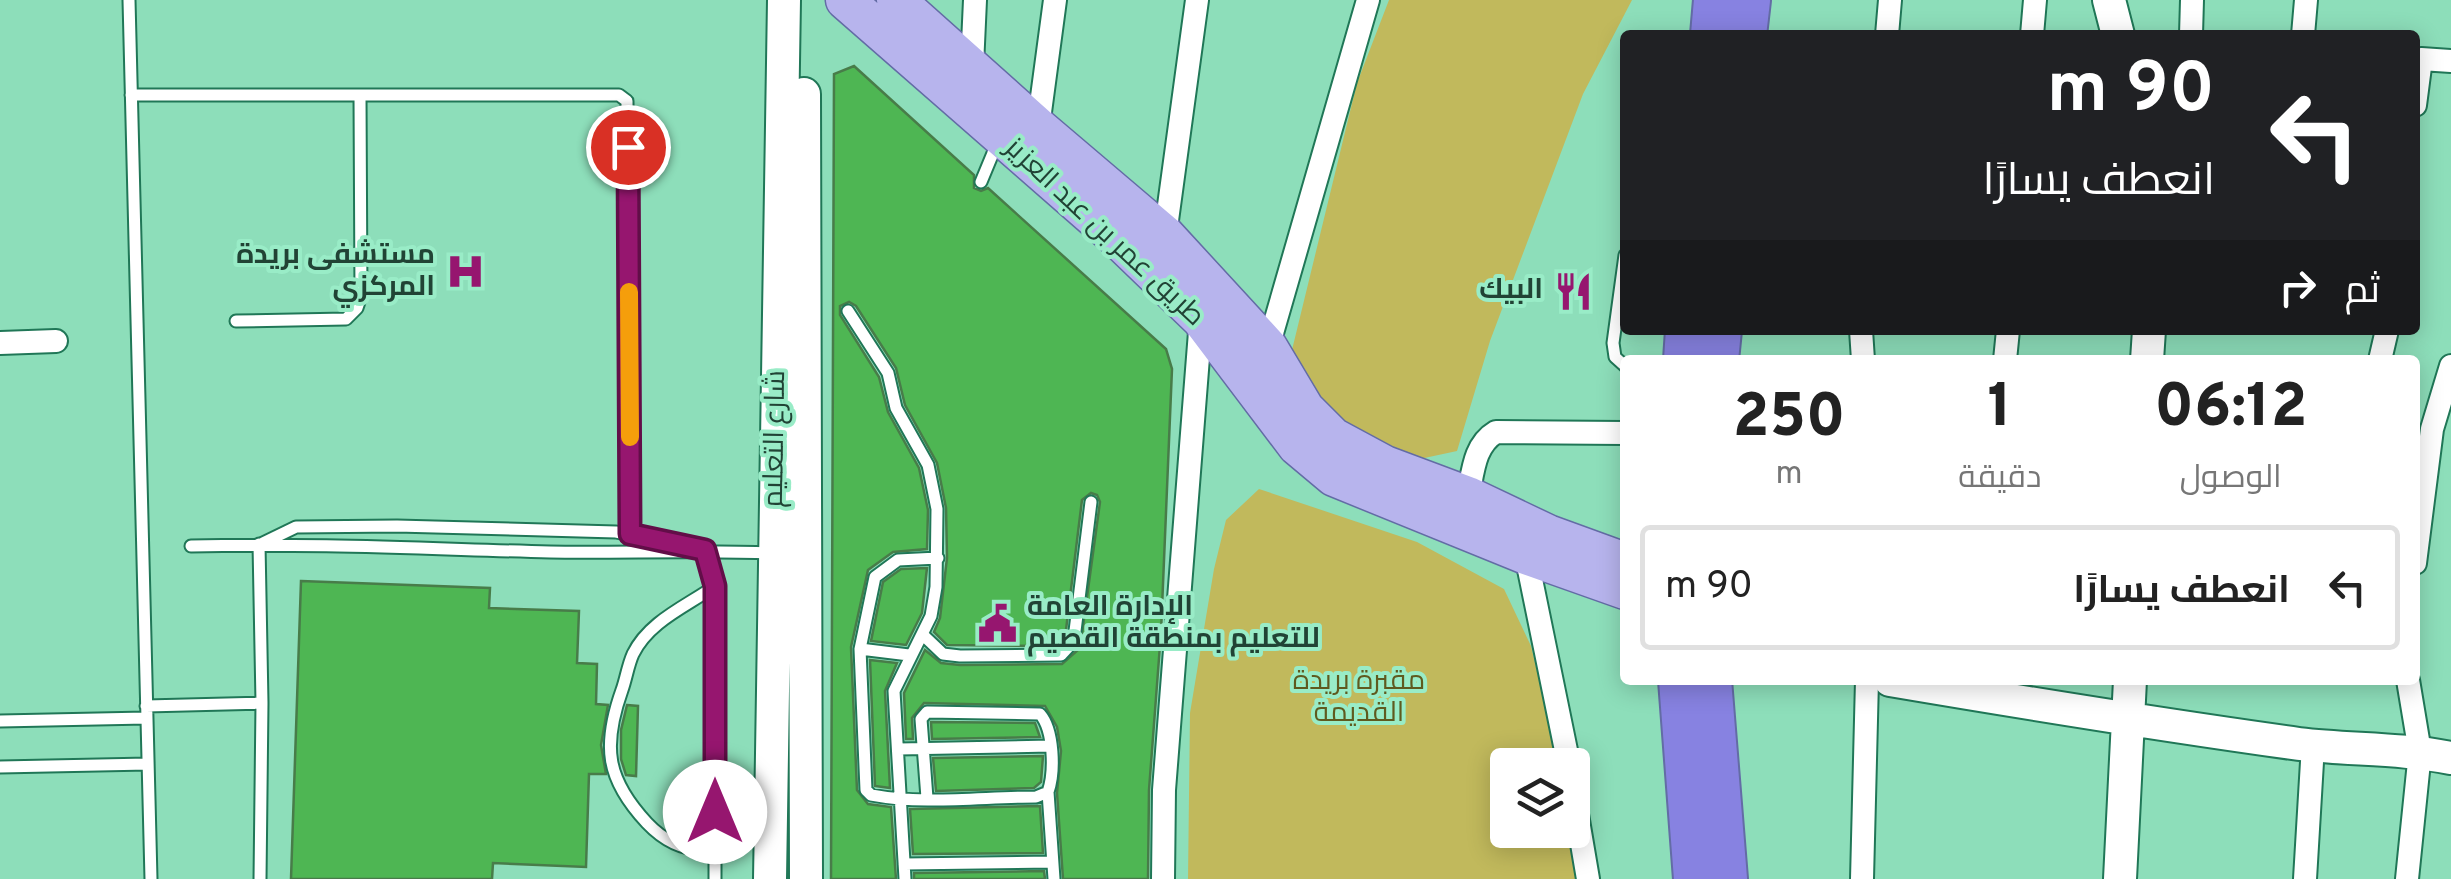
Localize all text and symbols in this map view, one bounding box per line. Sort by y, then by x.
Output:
text: 90 m [2047,48,2215,137]
icon: left [2250,70,2380,200]
pin [586,105,671,190]
icon: arrive [601,120,656,175]
street label: طريق عمر بن عبد العزيز [995,130,1212,335]
text: انعطف يسارًا [1983,154,2215,211]
place label: مستشفى بريدة المركزي [236,238,435,308]
hospital icon: مستشفى بريدة المركزي [444,251,486,293]
icon: right [2270,260,2325,315]
text: ثم [2345,268,2380,317]
restaurant icon: البيك [1552,270,1594,312]
place label: البيك [1479,273,1543,309]
street label: شارع التعليم [757,370,795,508]
text: 1 [1988,372,2012,448]
text: 06:12 [2154,372,2307,448]
text: 250 [1733,382,1846,458]
text: m [1776,455,1803,495]
text: دقيقة [1958,459,2041,499]
text: الوصول [2180,459,2282,499]
icon: left [2320,560,2375,615]
text: 90 m [1665,563,1753,612]
text: انعطف يسارًا [2073,568,2290,617]
place label: الإدارة العامة للتعليم بمنطقة القصيم [1027,590,1320,658]
public building icon: الإدارة العامة للتعليم بمنطقة القصيم [976,603,1018,645]
park label: مقبرة بريدة القديمة [1293,664,1425,732]
map controls [1490,748,1590,848]
button: layers [1490,748,1590,848]
position arrow [663,760,767,864]

